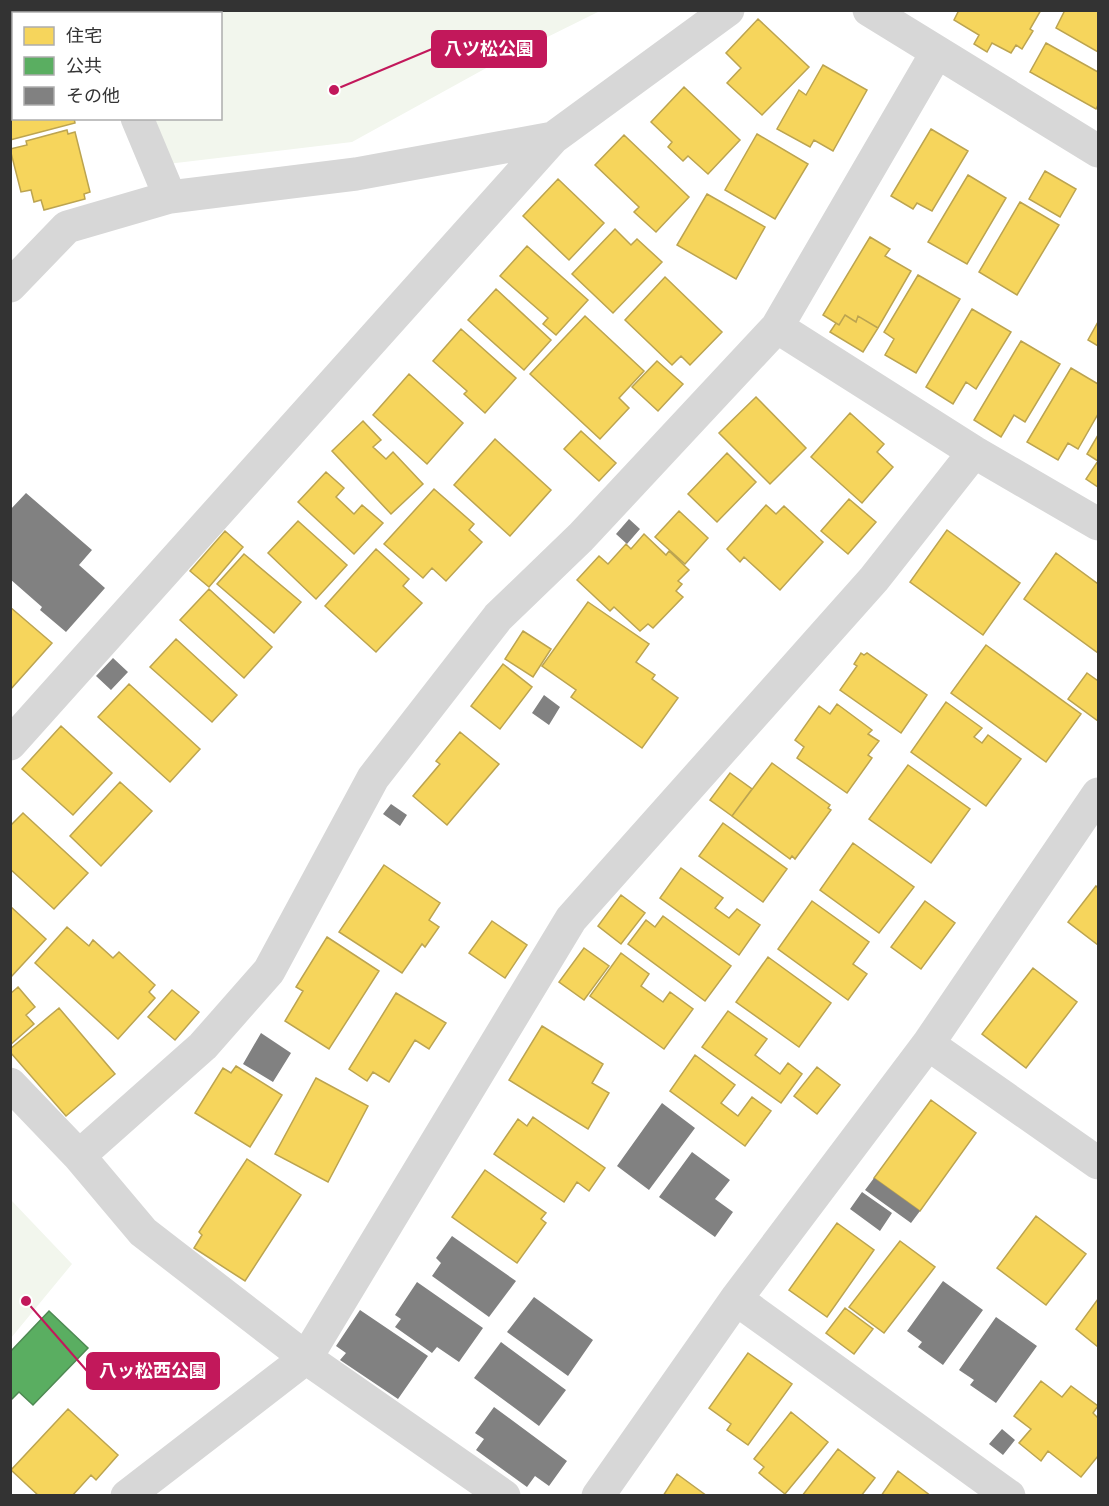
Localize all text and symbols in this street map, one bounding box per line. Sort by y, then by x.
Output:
legend [12,12,222,120]
text: 住宅 [66,24,102,47]
callout: 八ツ松公園 [432,31,546,67]
text: 八ツ松公園 [444,37,534,60]
text: 公共 [66,54,102,77]
text: その他 [66,84,120,107]
callout: 八ッ松西公園 [87,1353,219,1389]
text: 八ッ松西公園 [99,1359,207,1382]

